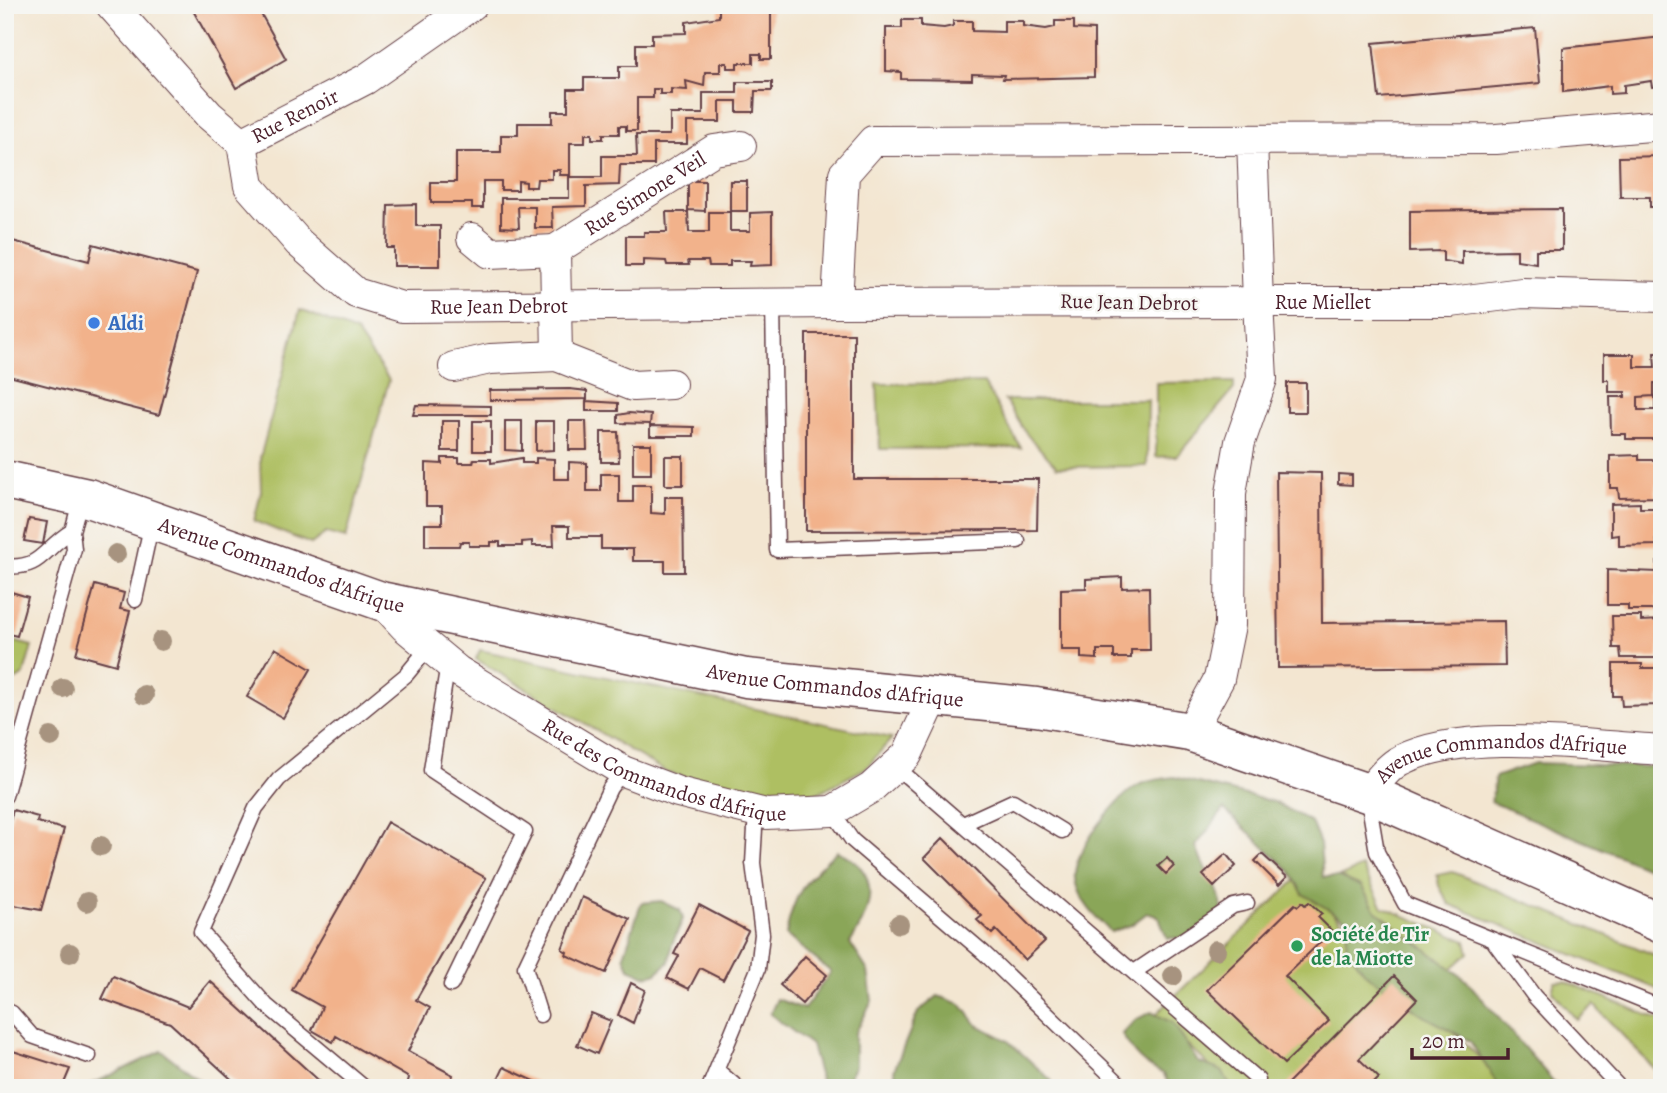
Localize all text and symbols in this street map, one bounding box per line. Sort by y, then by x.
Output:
street label: Rue Renoir [246,82,343,150]
street label: Rue Simone Veil [579,145,711,242]
street label: Rue Jean Debrot [1060,287,1198,317]
street label: Rue Miellet [1274,288,1371,316]
street label: Rue Jean Debrot [429,291,568,321]
place label: Aldi [107,309,144,337]
marker: Aldi [86,315,102,331]
street label: Avenue Commandos d'Afrique [154,510,407,620]
street label: Avenue Commandos d'Afrique [703,656,965,714]
street label: Rue des Commandos d'Afrique [537,711,787,828]
street label: Avenue Commandos d'Afrique [1368,727,1628,790]
place label: Société de Tir de la Miotte [1311,920,1429,972]
marker: Société de Tir de la Miotte [1289,938,1305,954]
scale bar [1412,1016,1508,1060]
text: 20 m [1422,1027,1465,1055]

